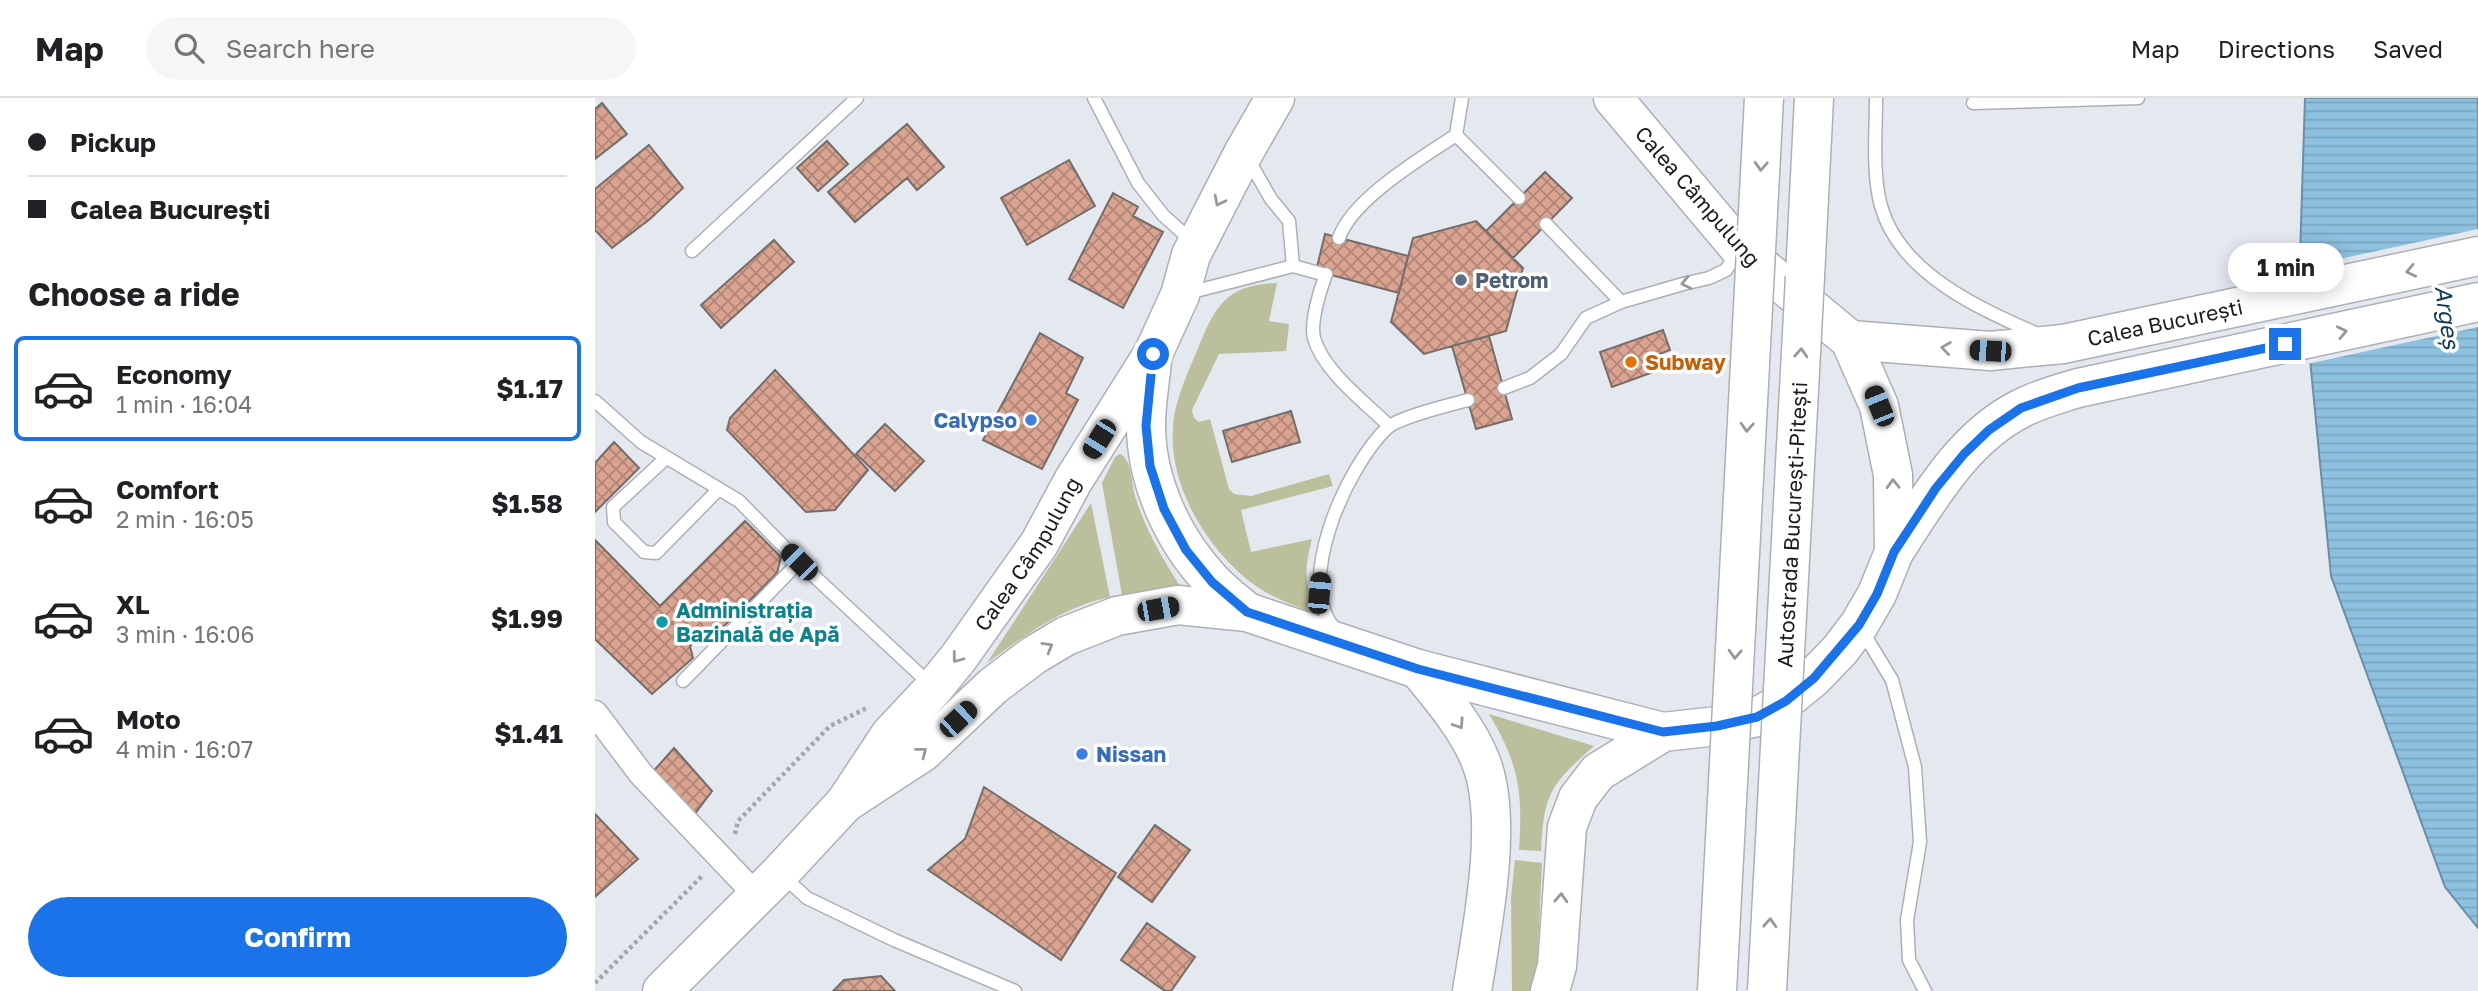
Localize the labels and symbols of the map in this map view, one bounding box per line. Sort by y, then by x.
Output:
street label: Calea Câmpulung [1630,120,1766,272]
one-way arrow [1753,161,1768,172]
one-way arrow [1214,194,1228,206]
callout: 1 min [2227,243,2343,292]
one-way arrow [2405,262,2417,277]
place label: Petrom [1475,267,1548,293]
marker: Petrom [1453,272,1469,288]
one-way arrow [1680,275,1692,289]
water label: Argeș [2429,283,2466,351]
street label: Calea București [2085,293,2245,352]
one-way arrow [2336,325,2348,340]
route end [2269,328,2301,360]
route start [1137,338,1169,370]
car [1969,339,2012,363]
one-way arrow [1940,340,1952,355]
one-way arrow [1793,347,1808,358]
place label: Subway [1645,349,1726,375]
marker: Subway [1623,354,1639,370]
street label: Autostrada București-Pitești [1771,381,1812,668]
car [1862,383,1897,429]
place label: Calypso [933,407,1017,433]
marker: Calypso [1023,412,1039,428]
car [1079,416,1120,462]
one-way arrow [1739,421,1754,432]
street label: Calea Câmpulung [969,472,1086,636]
one-way arrow [1885,478,1901,489]
car [777,540,822,584]
car [1307,571,1332,615]
car [1136,595,1181,623]
place label: Administrația Bazinală de Apă [676,597,839,647]
marker: Administrația Bazinală de Apă [654,614,670,630]
one-way arrow [1041,642,1054,655]
one-way arrow [1727,649,1742,660]
one-way arrow [953,651,966,663]
car [936,697,981,741]
one-way arrow [1451,716,1463,729]
place label: Nissan [1096,741,1166,767]
marker: Nissan [1074,746,1090,762]
one-way arrow [915,747,927,760]
one-way arrow [1553,892,1568,903]
one-way arrow [1763,917,1778,928]

